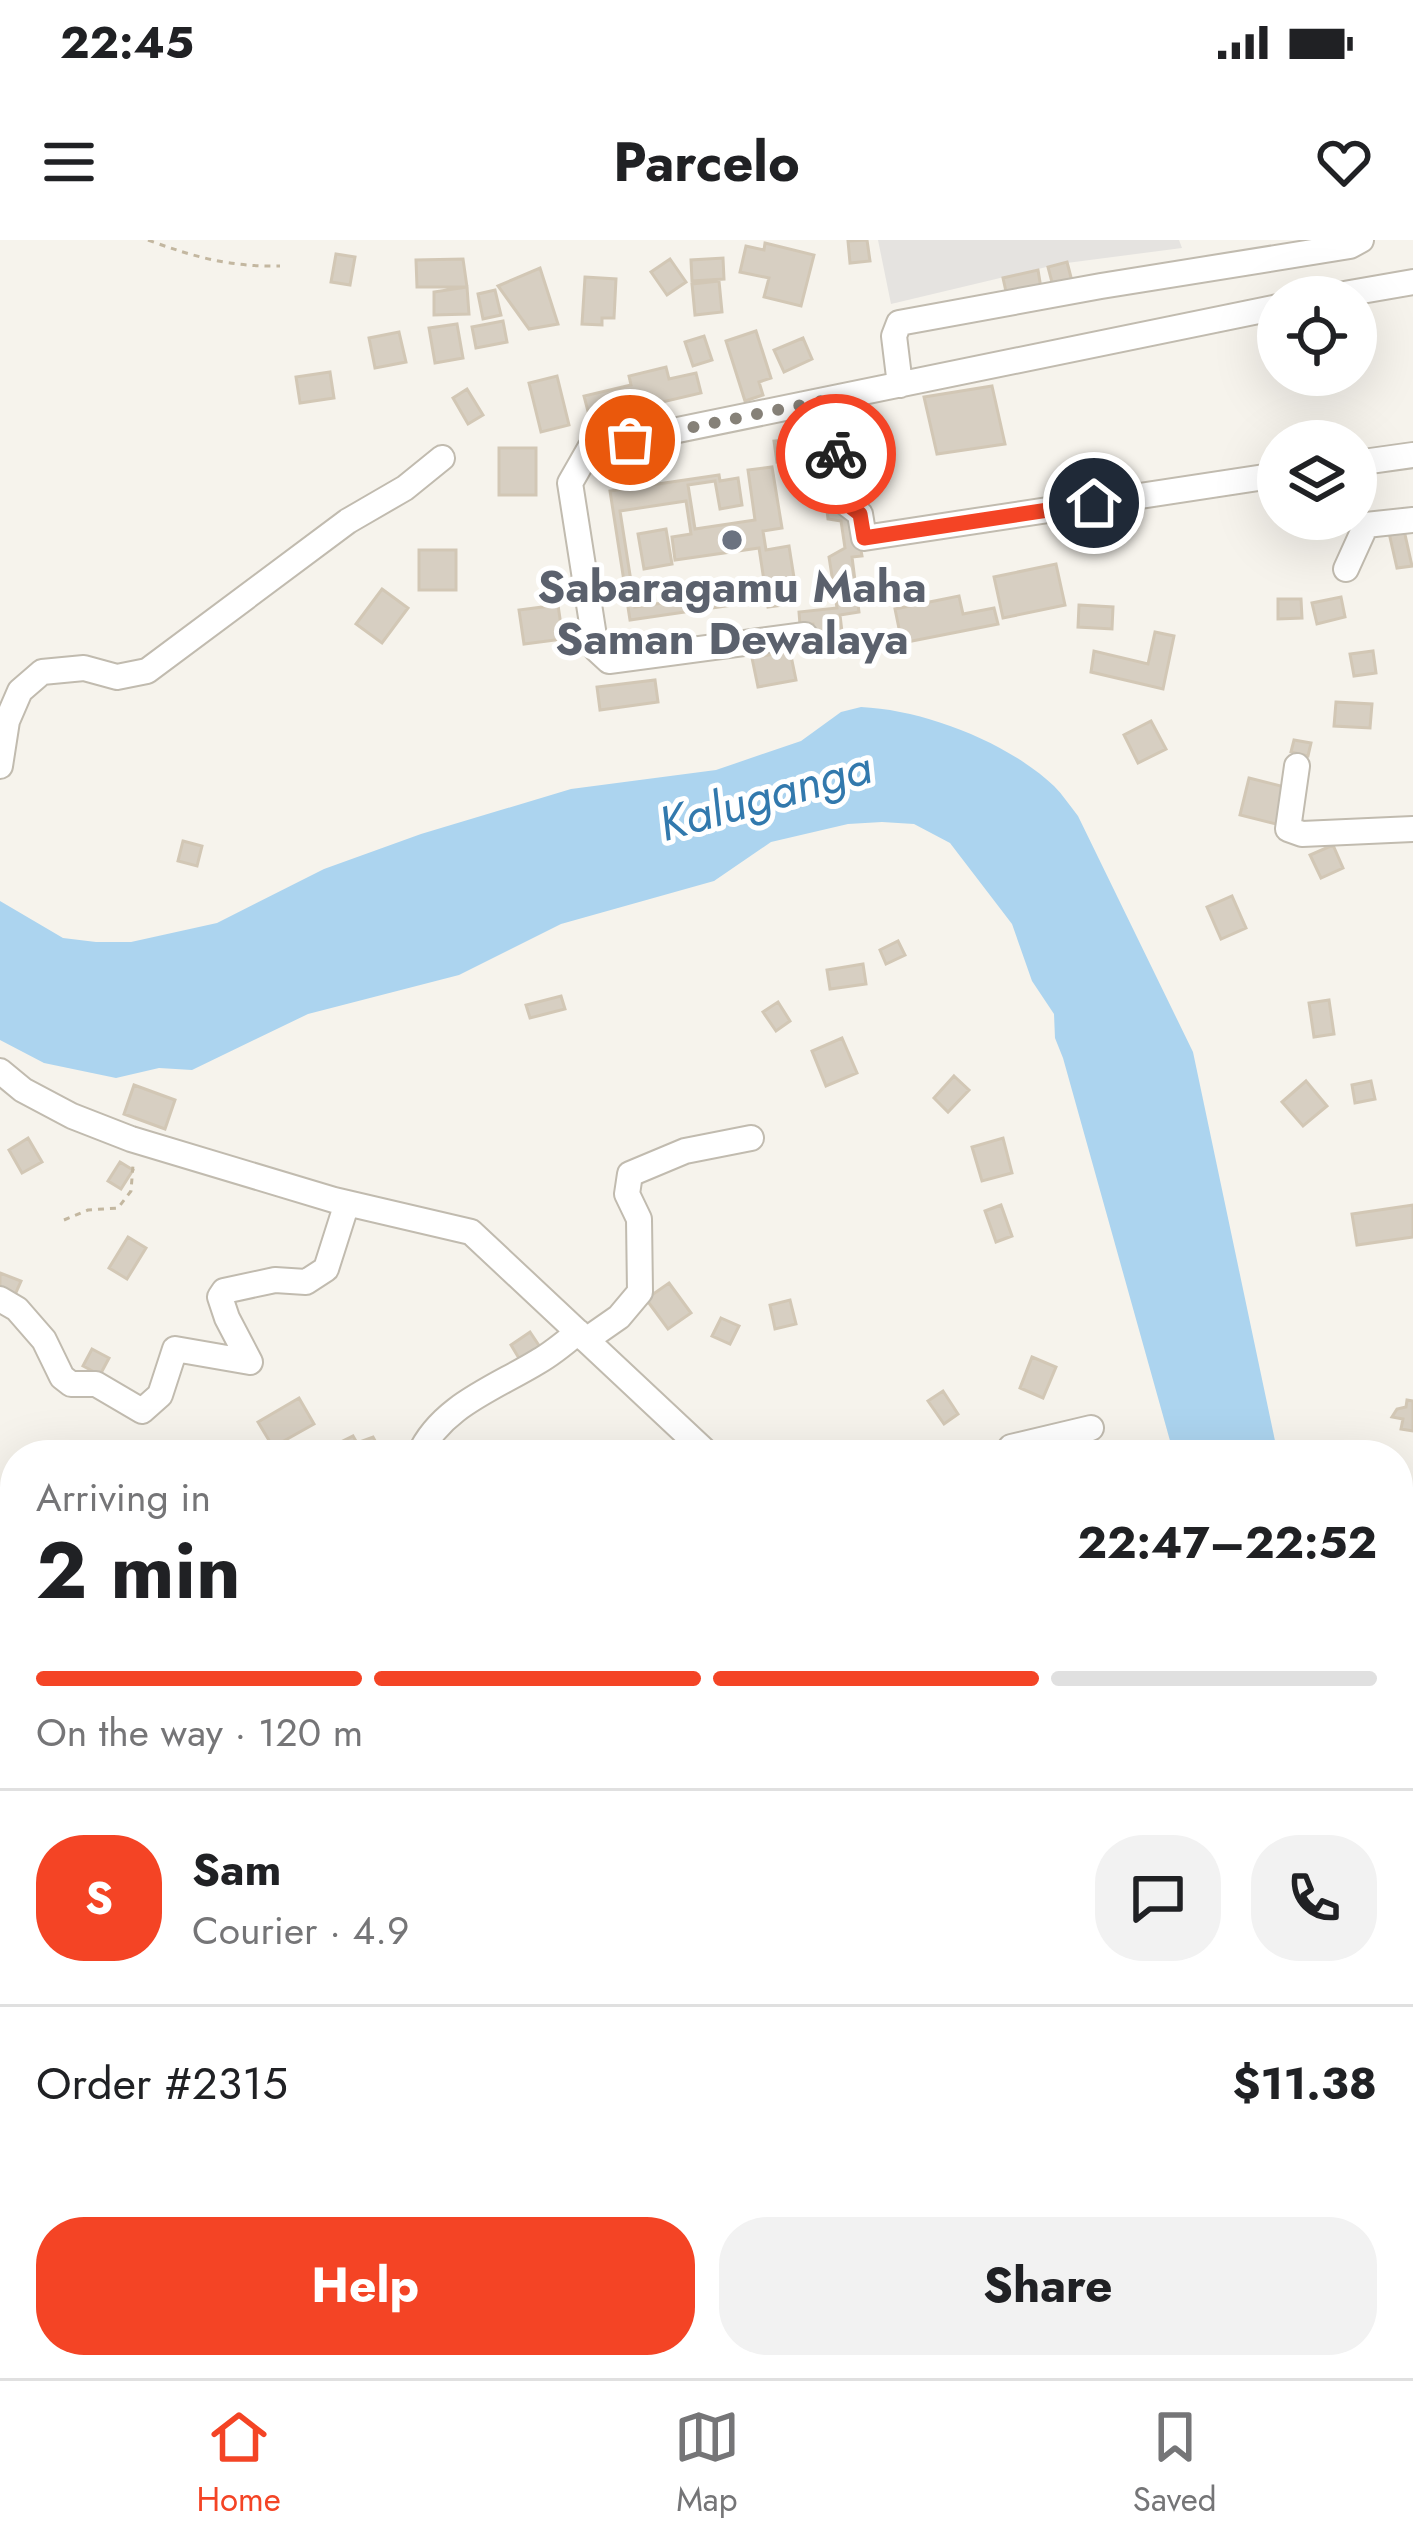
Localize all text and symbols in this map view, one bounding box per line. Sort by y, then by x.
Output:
text: 22:45 [60,10,194,75]
text: Parcelo [613,123,800,201]
icon: menu [36,129,102,195]
icon: heart [1311,129,1377,195]
map controls [1257,276,1377,540]
button: locate [1257,276,1377,396]
pin [579,389,681,491]
courier [776,394,896,514]
icon: bag [597,407,663,473]
button: layers [1257,420,1377,540]
icon: bike [803,421,869,487]
pin [1043,452,1145,554]
icon: home [1061,470,1127,536]
marker: Sabaragamu Maha Saman Dewalaya [719,527,745,553]
place label: Sabaragamu Maha Saman Dewalaya [537,554,927,671]
water label: Kaluganga [651,732,880,859]
text: Arriving in [36,1469,211,1526]
text: 22:47–22:52 [1078,1510,1377,1575]
text: 2 min [36,1515,241,1627]
text: On the way · 120 m [36,1704,363,1761]
button: chat [1095,1835,1221,1961]
button: phone [1251,1835,1377,1961]
text: Sam [192,1837,281,1902]
text: S [85,1865,113,1930]
text: Courier · 4.9 [192,1902,409,1959]
text: Order #2315 [36,2051,288,2116]
text: $11.38 [1233,2051,1377,2116]
button: Help [36,2217,695,2355]
button: Share [719,2217,1377,2355]
tab: Home [197,2404,281,2523]
tab: Map [674,2404,740,2523]
tab: Saved [1133,2404,1216,2523]

